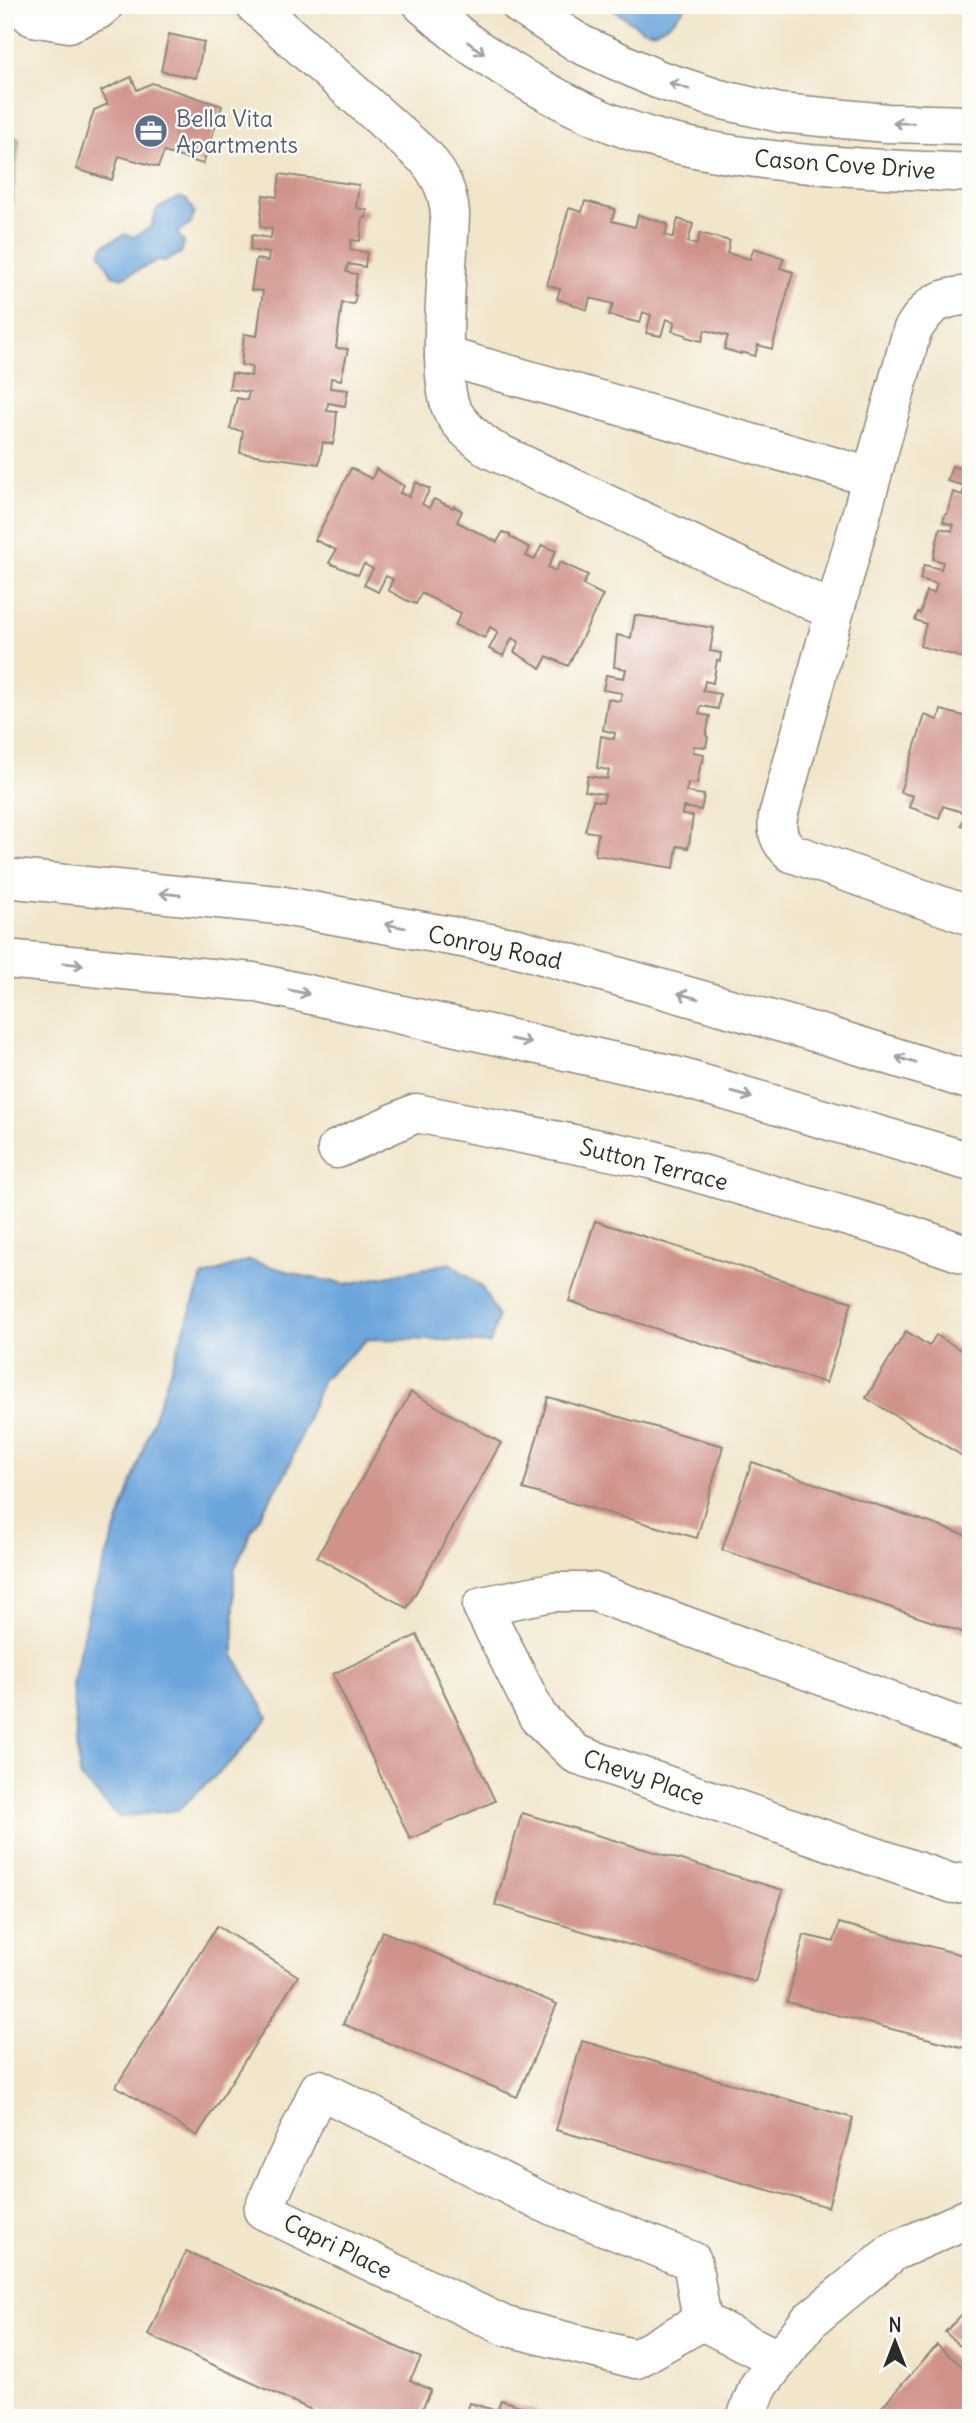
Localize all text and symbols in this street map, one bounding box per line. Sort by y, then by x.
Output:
one-way arrow [466,41,485,55]
one-way arrow [668,79,690,92]
place label: Bella Vita Apartments [176,104,298,159]
office icon: Bella Vita Apartments [132,112,170,150]
one-way arrow [891,117,914,130]
street label: Cason Cove Drive [753,143,937,185]
one-way arrow [159,888,182,901]
one-way arrow [384,919,407,932]
street label: Conroy Road [426,919,564,975]
one-way arrow [61,958,84,971]
one-way arrow [287,985,310,999]
one-way arrow [677,989,699,1002]
one-way arrow [509,1035,532,1048]
one-way arrow [895,1053,917,1066]
one-way arrow [731,1090,753,1103]
street label: Sutton Terrace [577,1132,731,1196]
street label: Chevy Place [580,1743,708,1811]
street label: Capri Place [279,2207,397,2285]
north arrow [860,2308,930,2378]
text: N [888,2313,902,2337]

